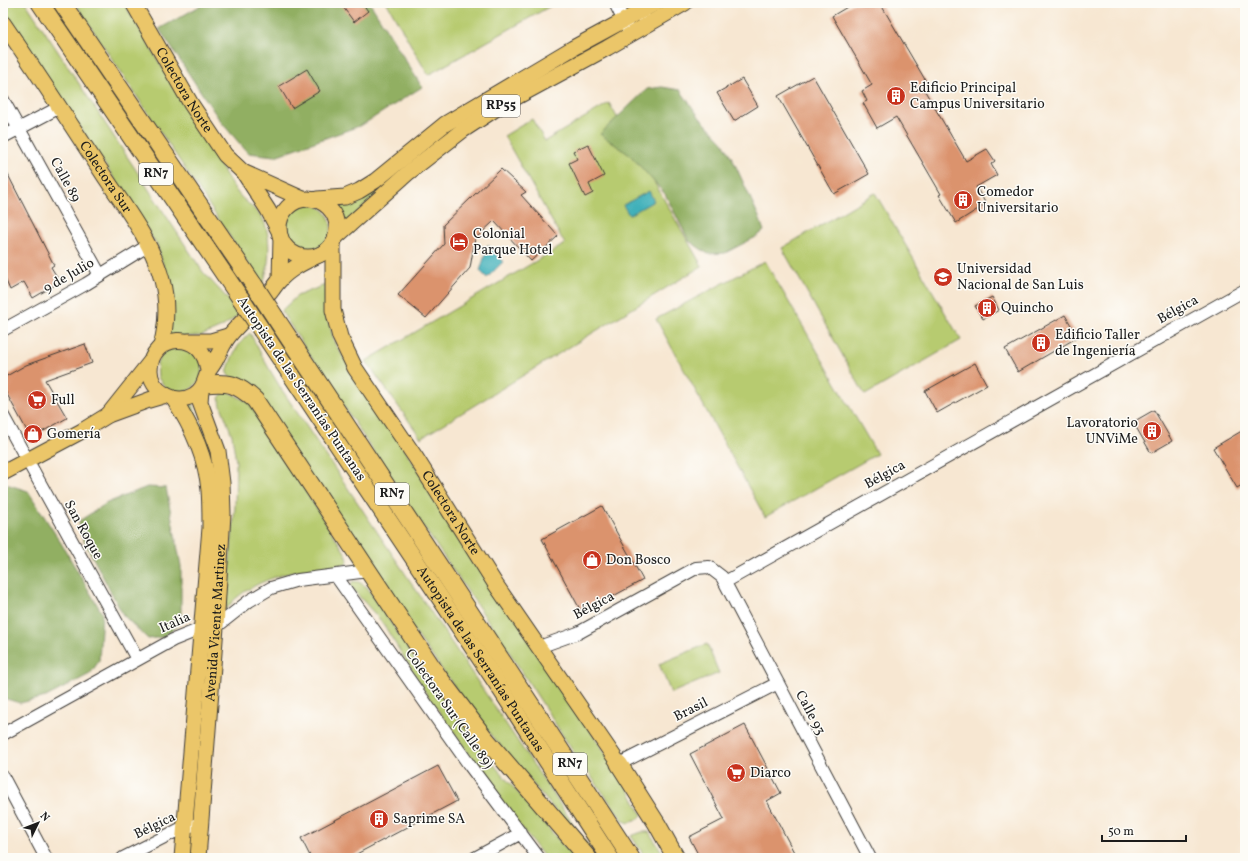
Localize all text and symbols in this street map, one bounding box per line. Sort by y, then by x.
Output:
street label: Colectora Norte [151,44,217,137]
place label: Edificio Principal Campus Universitario [910,79,1045,114]
building icon: Edificio Principal Campus Universitario [885,85,907,107]
road number: RP55 [482,95,520,117]
street label: Colectora Sur [75,137,136,217]
street label: Calle 89 [45,154,85,206]
road number: RN7 [139,163,173,185]
place label: Comedor Universitario [977,183,1058,218]
building icon: Comedor Universitario [952,189,974,211]
place label: Colonial Parque Hotel [473,225,553,260]
hotel icon: Colonial Parque Hotel [448,231,470,253]
street label: 9 de Julio [40,254,98,298]
place label: Universidad Nacional de San Luis [957,260,1084,295]
school or university icon: Universidad Nacional de San Luis [932,266,954,288]
street label: Bélgica [1154,291,1202,329]
street label: Autopista de las Serranías Puntanas [232,293,370,485]
building icon: Quincho [976,297,998,319]
place label: Quincho [1001,299,1053,318]
place label: Edificio Taller de Ingeniería [1055,326,1140,361]
building icon: Edificio Taller de Ingeniería [1030,332,1052,354]
supermarket icon: Full [26,389,48,411]
place label: Full [51,391,75,410]
place label: Lavoratorio UNViMe [1067,414,1138,449]
building icon: Lavoratorio UNViMe [1141,420,1163,442]
shop icon: Gomería [22,423,44,445]
place label: Gomería [47,425,101,444]
street label: Bélgica [861,456,909,494]
street label: Colectora Norte [417,467,485,559]
road number: RN7 [375,483,409,505]
street label: San Roque [59,497,107,563]
street label: Avenida Vicente Martinez [201,543,231,702]
shop icon: Don Bosco [581,549,603,571]
place label: Don Bosco [606,551,671,570]
street label: Autopista de las Serranías Puntanas [412,562,549,756]
street label: Bélgica [570,587,618,625]
street label: Italia [156,608,194,638]
street label: Colectora Sur (Calle 89) [400,645,498,773]
street label: Calle 93 [790,687,830,739]
street label: Brasil [671,693,711,727]
road number: RN7 [553,753,587,775]
supermarket icon: Diarco [725,762,747,784]
place label: Diarco [750,764,791,783]
north arrow [18,803,58,843]
street label: Bélgica [131,808,179,844]
building icon: Saprime SA [368,808,390,830]
text: N [36,809,52,825]
place label: Saprime SA [393,810,465,829]
scale bar [1102,817,1186,843]
text: 50 m [1108,824,1134,840]

